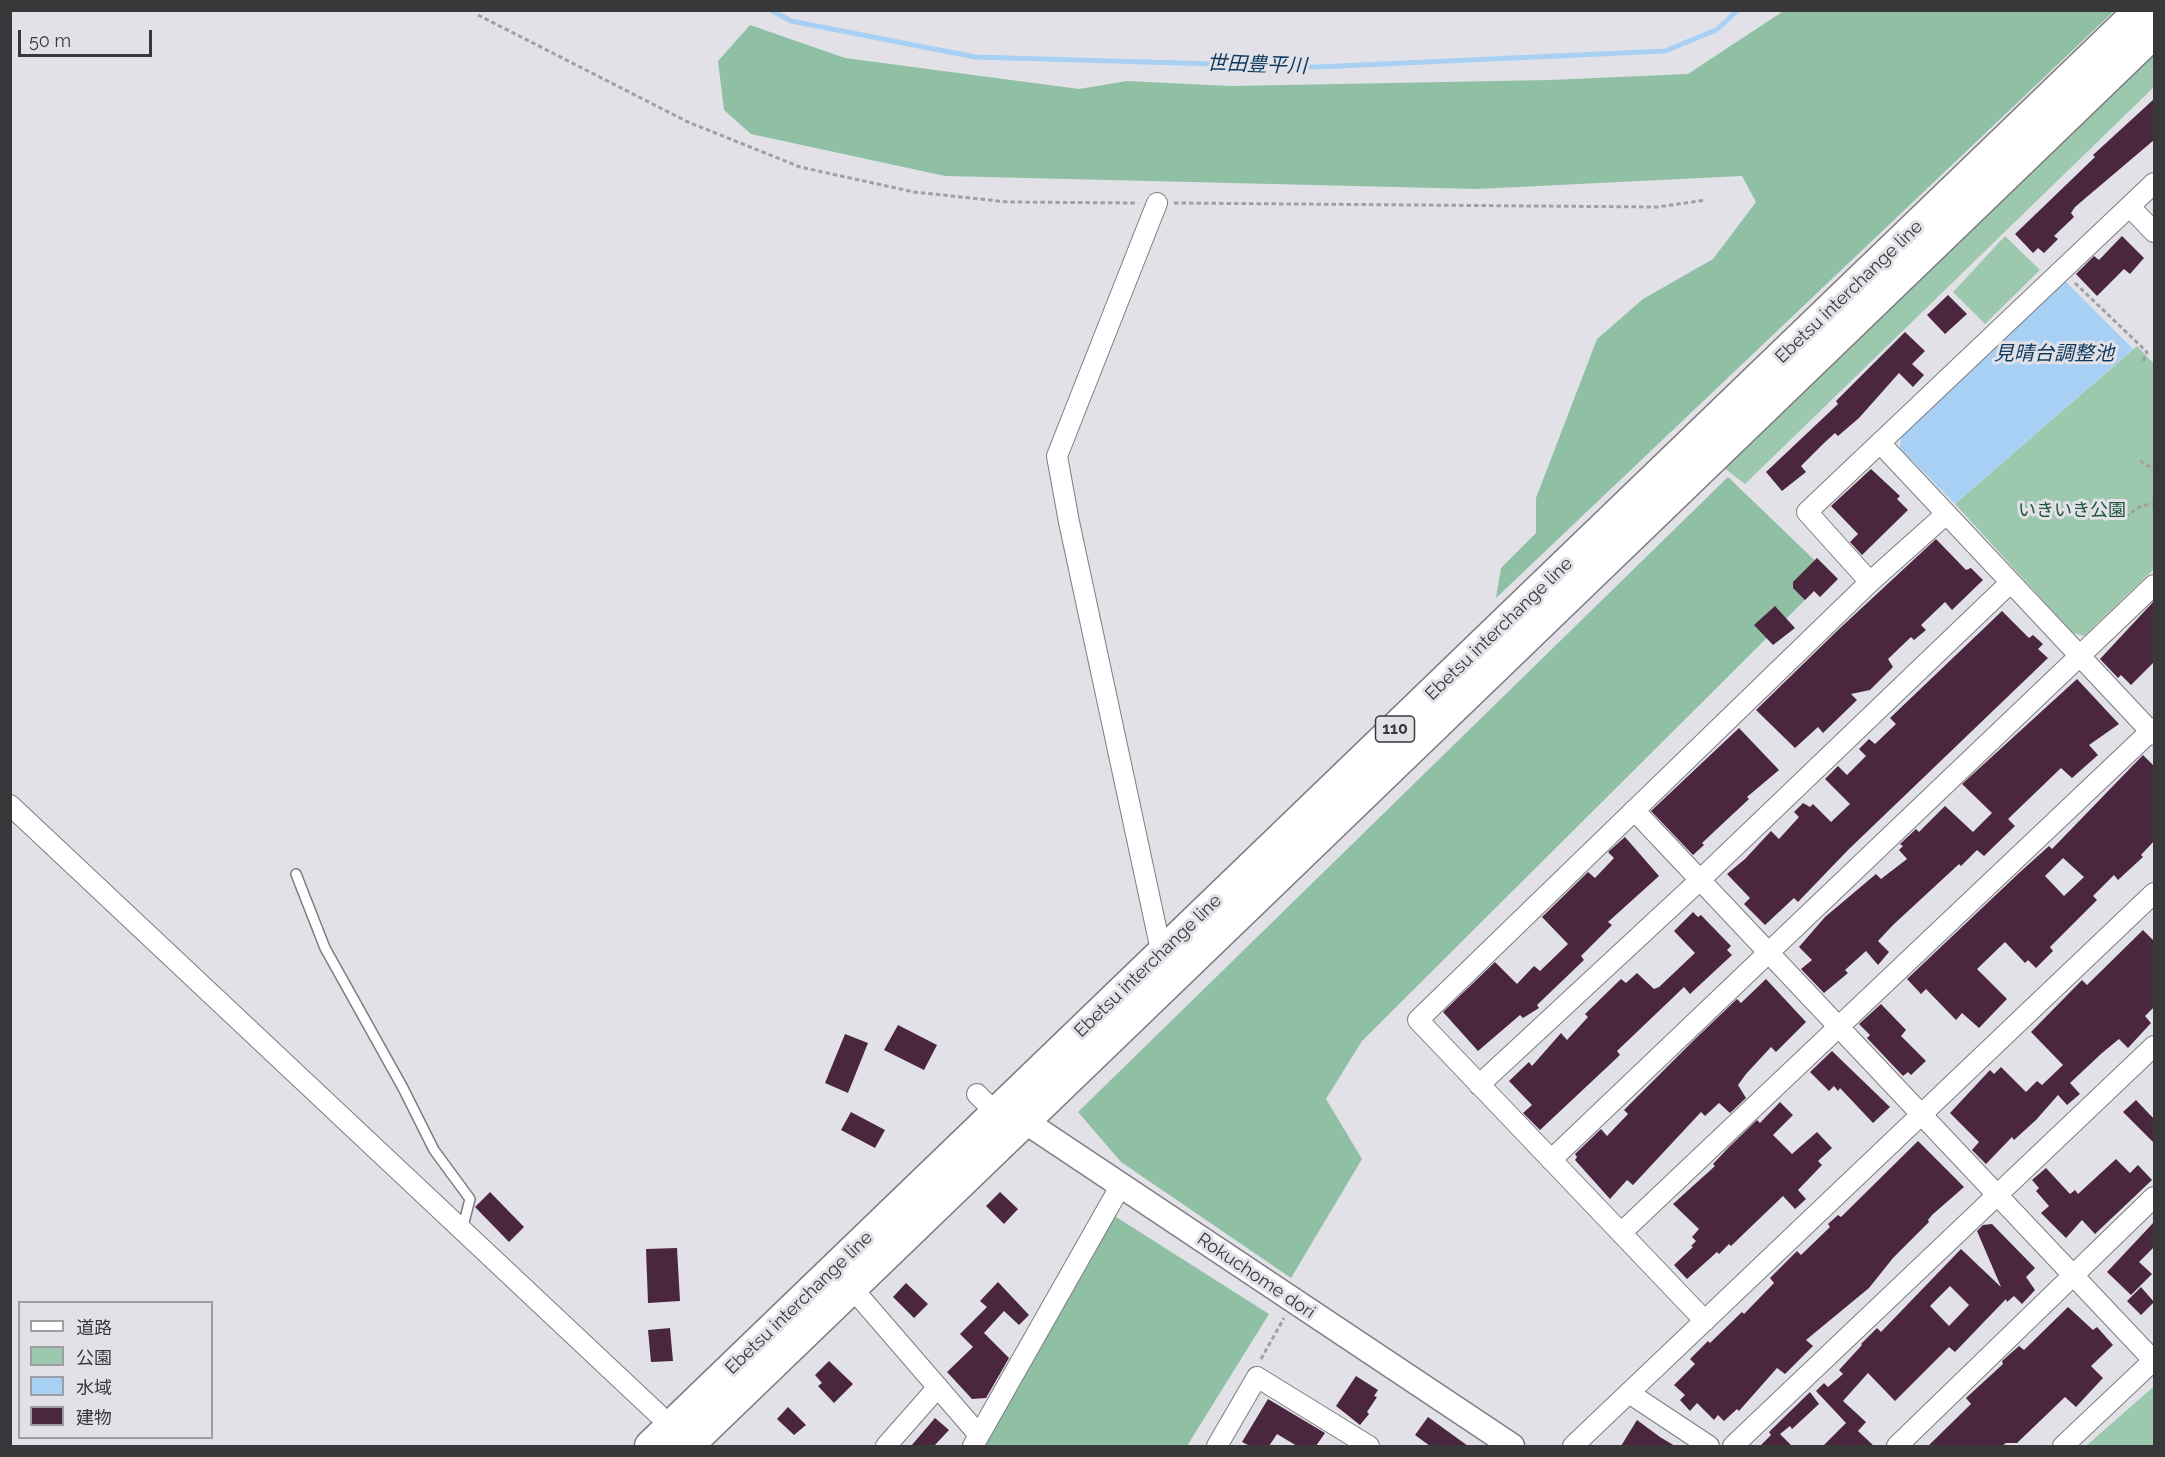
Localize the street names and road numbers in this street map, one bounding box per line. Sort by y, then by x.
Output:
street label: Ebetsu interchange line [1771,216,1927,368]
street label: Ebetsu interchange line [1421,553,1577,705]
road number: 110 [1376,716,1414,742]
street label: Ebetsu interchange line [1070,890,1226,1042]
street label: Ebetsu interchange line [721,1227,877,1379]
street label: Rokuchome dori [1193,1229,1319,1323]

